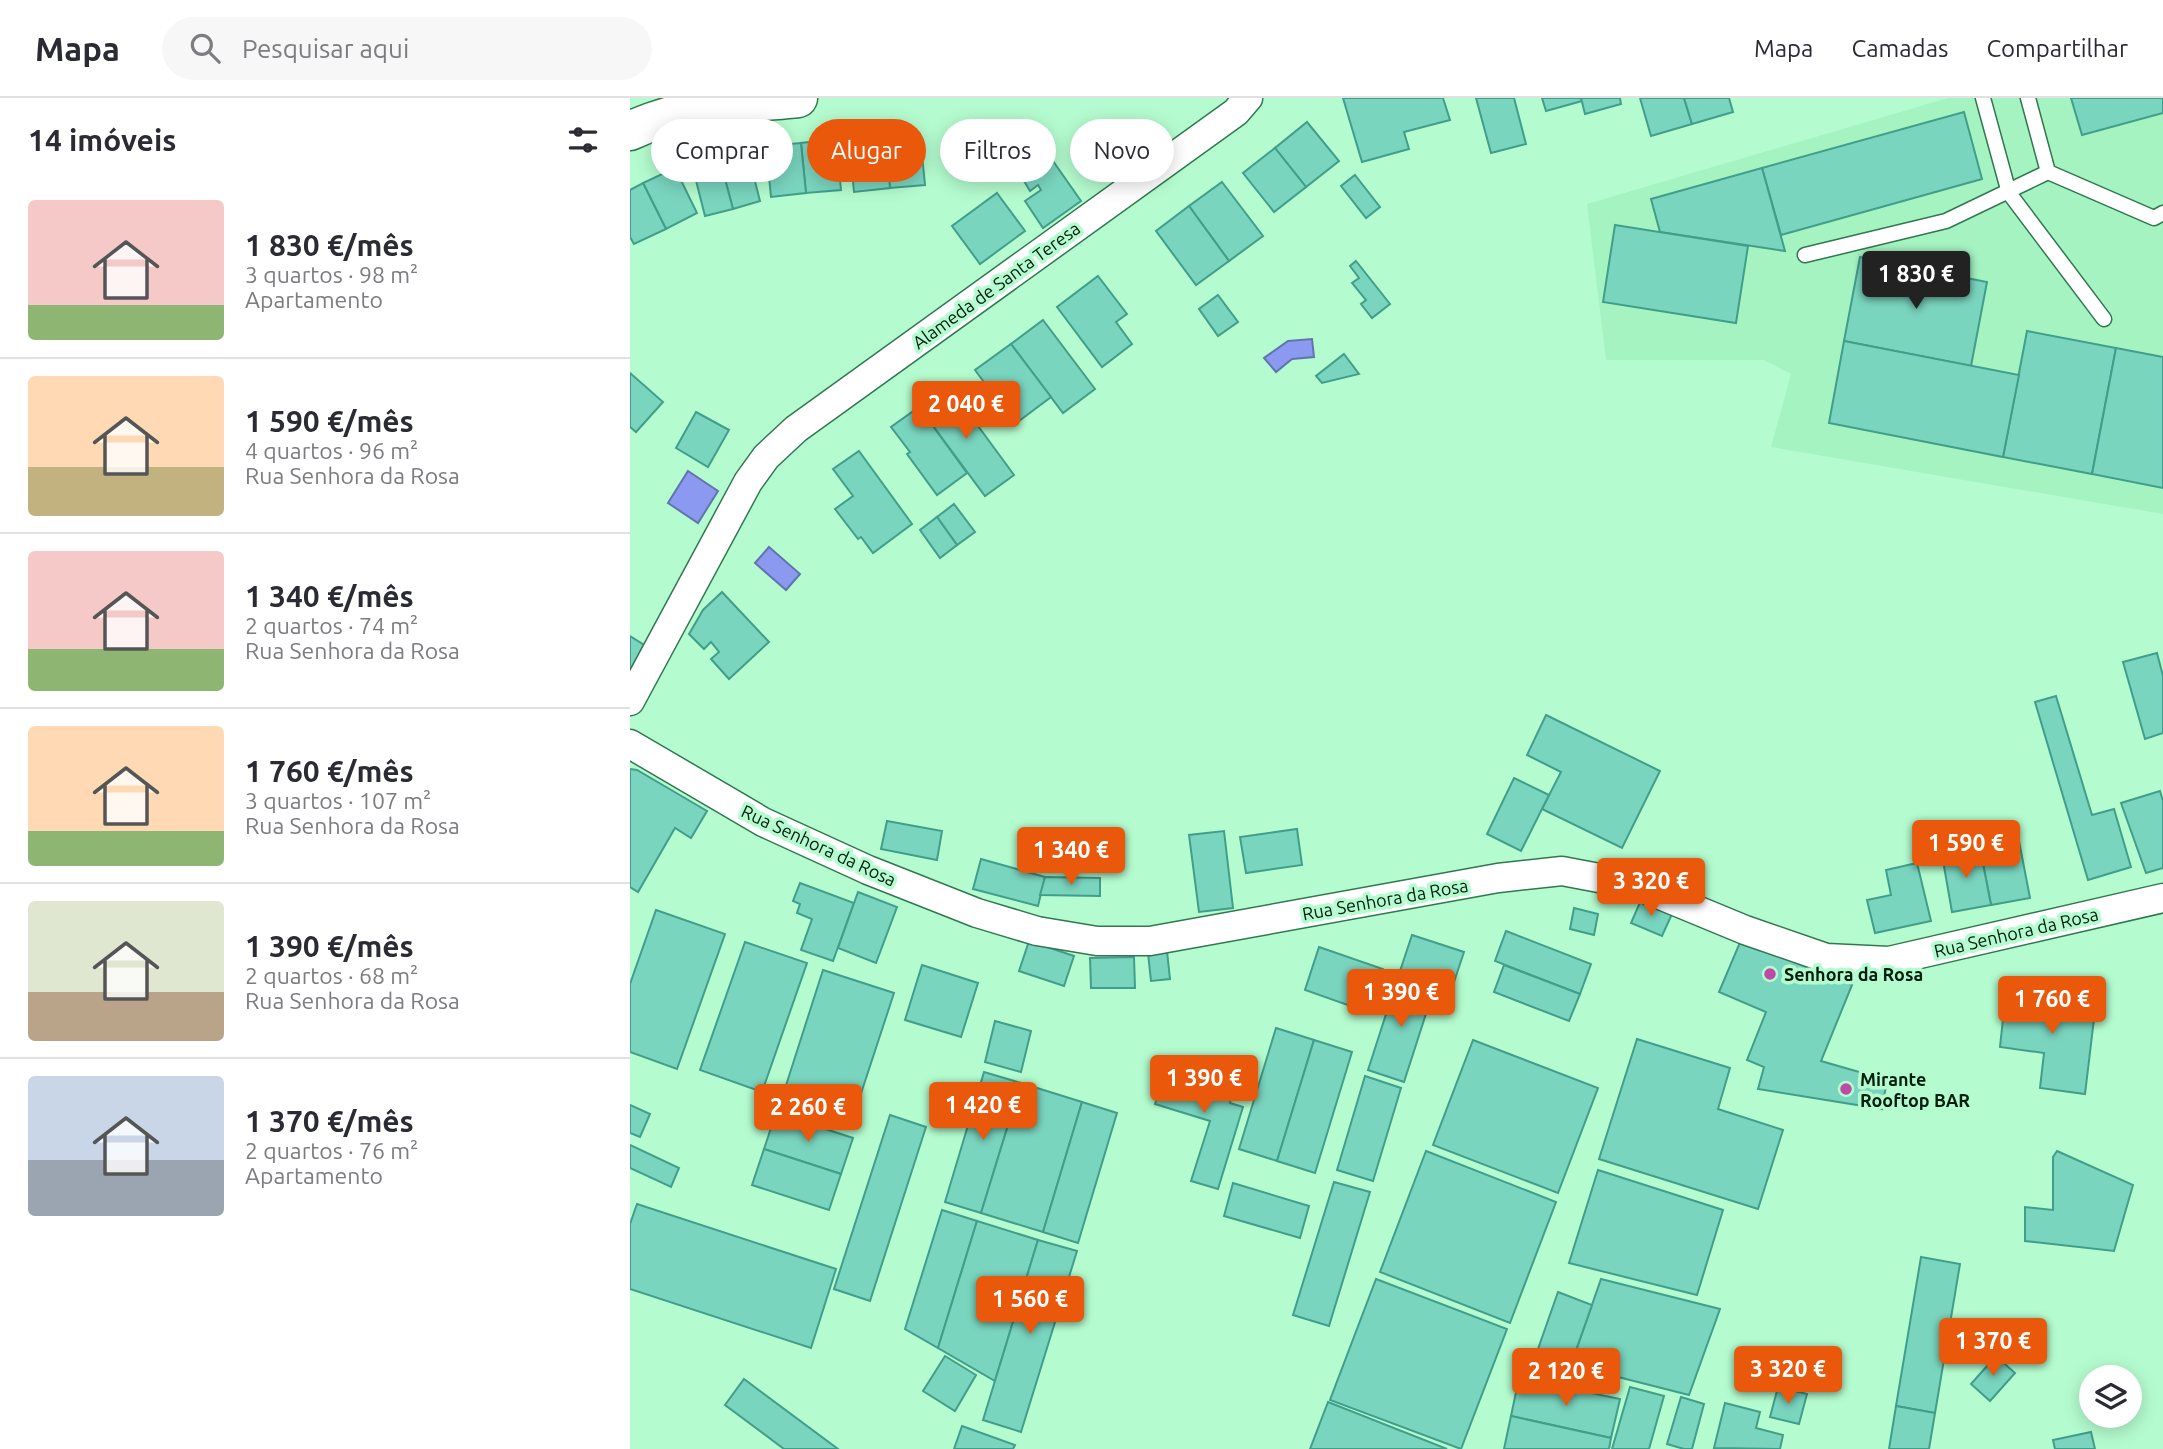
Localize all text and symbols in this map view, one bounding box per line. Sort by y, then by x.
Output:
search box [162,17,652,80]
icon: search [186,29,224,67]
text: Mapa [35,30,120,67]
text: Pesquisar aqui [242,34,409,63]
text: Mapa [1754,35,1813,62]
text: Camadas [1851,35,1948,62]
text: Compartilhar [1986,35,2128,62]
chip: Comprar [651,119,793,182]
chip: Alugar [807,119,926,182]
chip: Filtros [940,119,1056,182]
chip: Novo [1070,119,1174,182]
icon: filters [564,121,602,159]
text: 14 imóveis [28,123,176,157]
street label: Alameda de Santa Teresa [908,218,1084,352]
icon: home [84,228,168,312]
text: 1 830 €/mês [245,228,414,262]
pin: 1 830 € [1851,252,1981,311]
text: 1 830 € [1878,261,1954,286]
text: 3 quartos · 98 m² [245,262,418,287]
text: Apartamento [245,287,383,312]
pin: 2 040 € [901,382,1031,441]
text: 2 040 € [928,391,1004,416]
icon: home [84,404,168,488]
text: 1 590 €/mês [245,404,414,438]
text: 4 quartos · 96 m² [245,438,418,463]
text: Rua Senhora da Rosa [245,463,460,488]
icon: home [84,579,168,663]
text: 1 340 €/mês [245,579,414,613]
text: 2 quartos · 74 m² [245,613,418,638]
text: Rua Senhora da Rosa [245,638,460,663]
icon: home [84,754,168,838]
text: 1 760 €/mês [245,754,414,788]
text: 3 quartos · 107 m² [245,788,431,813]
street label: Rua Senhora da Rosa [739,800,899,890]
text: Rua Senhora da Rosa [245,813,460,838]
pin: 1 590 € [1901,820,2031,880]
pin: 1 340 € [1006,828,1136,887]
text: 1 590 € [1928,830,2004,855]
text: 1 340 € [1033,837,1109,862]
pin: 3 320 € [1586,858,1716,918]
text: 3 320 € [1613,868,1689,893]
street label: Rua Senhora da Rosa [1300,875,1470,923]
street label: Rua Senhora da Rosa [1932,903,2100,961]
icon: home [84,929,168,1013]
text: 1 390 €/mês [245,929,414,963]
text: 2 quartos · 68 m² [245,963,418,988]
place label: Senhora da Rosa [1784,964,1923,984]
marker: Senhora da Rosa [1762,966,1778,982]
pin: 1 390 € [1336,970,1466,1029]
pin: 1 760 € [1987,976,2117,1036]
text: 1 390 € [1363,979,1439,1004]
text: 1 760 € [2014,986,2090,1011]
text: Rua Senhora da Rosa [245,988,460,1013]
pin: 1 390 € [1139,1056,1269,1115]
text: 1 390 € [1166,1065,1242,1090]
place label: Mirante Rooftop BAR [1860,1069,1970,1110]
marker: Mirante Rooftop BAR [1838,1081,1854,1097]
pin: 1 420 € [918,1082,1048,1142]
pin: 2 260 € [743,1084,873,1144]
text: 1 420 € [945,1092,1021,1117]
text: 2 260 € [770,1094,846,1119]
icon: home [84,1104,168,1188]
text: 1 370 €/mês [245,1104,414,1138]
text: 2 quartos · 76 m² [245,1138,418,1163]
text: Apartamento [245,1163,383,1188]
pin: 1 560 € [965,1276,1095,1336]
text: 1 560 € [992,1286,1068,1311]
pin: 1 370 € [1928,1318,2058,1378]
text: 1 370 € [1955,1328,2031,1353]
pin: 3 320 € [1723,1346,1853,1406]
pin: 2 120 € [1501,1348,1631,1408]
text: 3 320 € [1750,1356,1826,1381]
text: 2 120 € [1528,1358,1604,1383]
map controls [2079,1365,2142,1428]
button: layers [2079,1365,2142,1428]

